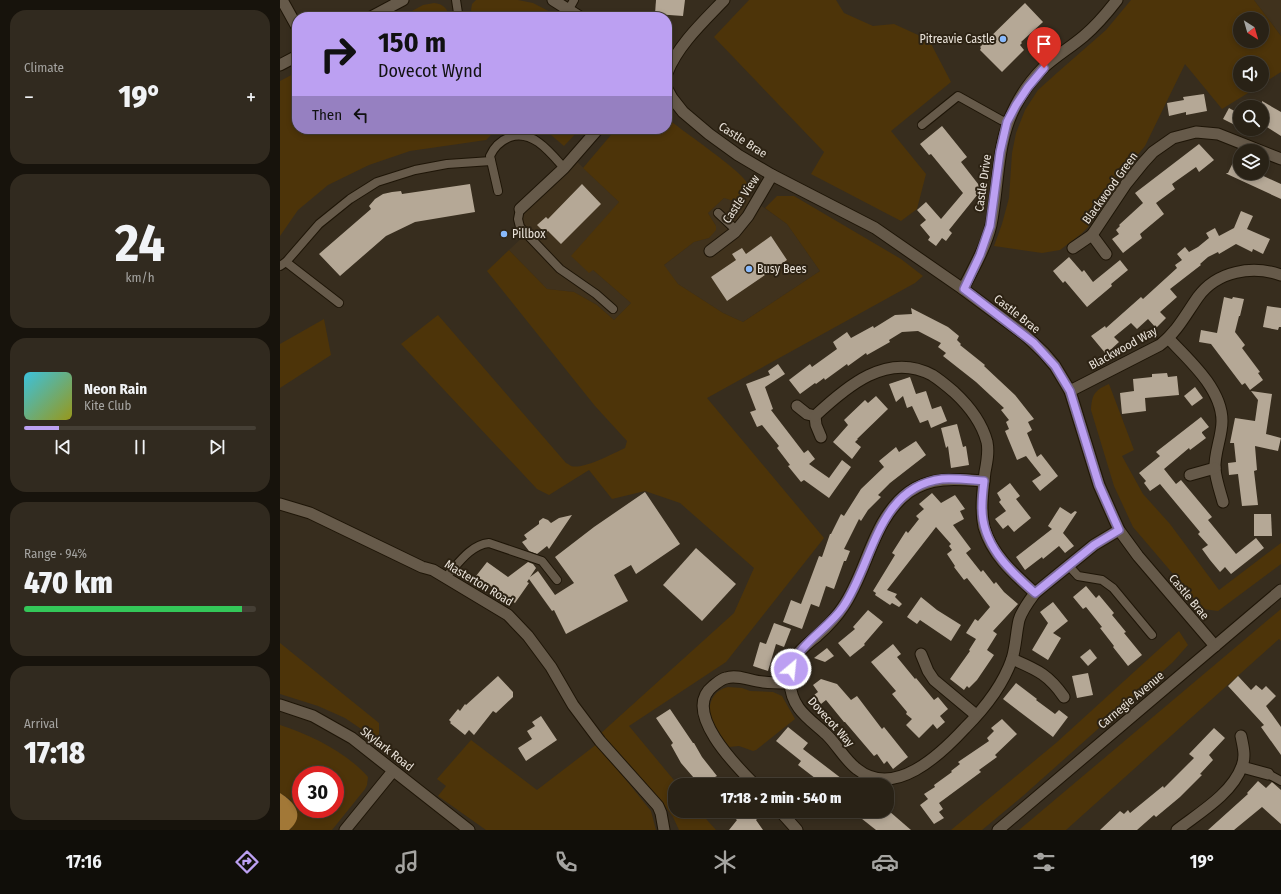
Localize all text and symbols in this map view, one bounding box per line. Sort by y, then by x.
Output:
north arrow [1233,12,1269,48]
map controls [1233,12,1269,180]
text: 150 m [378,26,446,59]
pin [1027,27,1061,68]
icon: right [312,28,364,80]
place label: Pitreavie Castle [920,32,995,46]
icon: arrive [1033,33,1055,55]
marker: Pitreavie Castle [998,34,1008,44]
button: sound [1233,56,1269,92]
text: Climate [24,60,64,75]
text: Dovecot Wynd [378,60,482,82]
text: 19° [119,79,161,115]
text: − [24,84,34,111]
text: + [246,84,256,111]
button: search [1233,100,1269,136]
icon: left [350,104,372,126]
text: Then [312,106,342,124]
street label: Castle Brae [716,119,770,161]
button: layers [1233,144,1269,180]
street label: Blackwood Green [1079,150,1141,226]
street label: Castle Drive [972,153,994,213]
street label: Castle View [720,172,762,226]
text: 24 [115,212,165,275]
place label: Pillbox [512,227,546,241]
marker: Pillbox [499,229,509,239]
place label: Busy Bees [757,262,807,276]
marker: Busy Bees [744,264,754,274]
text: km/h [126,270,155,285]
street label: Castle Brae [991,292,1043,336]
street label: Blackwood Way [1087,323,1160,372]
text: Neon Rain [84,380,147,398]
text: Kite Club [84,398,131,413]
icon: previous [52,436,74,458]
icon: pause [129,436,151,458]
icon: next [206,436,228,458]
text: Range · 94% [24,546,87,561]
street label: Masterton Road [442,557,516,609]
text: 470 km [24,565,113,601]
street label: Castle Brae [1166,572,1212,623]
position arrow [770,648,812,690]
street label: Carnegie Avenue [1095,668,1167,732]
street label: Dovecot Way [805,694,857,750]
text: Arrival [24,716,58,731]
street label: Skylark Road [358,724,416,774]
text: 17:18 [24,735,85,771]
speed limit sign: 30 [292,766,344,818]
text: 17:18 · 2 min · 540 m [721,789,841,807]
icon: directions [233,848,261,876]
icon: music [393,848,421,876]
icon: phone [552,848,580,876]
icon: climate [711,848,739,876]
icon: car [871,848,899,876]
icon: filters [1030,848,1058,876]
text: 17:16 [66,851,102,873]
text: 19° [1190,851,1215,873]

